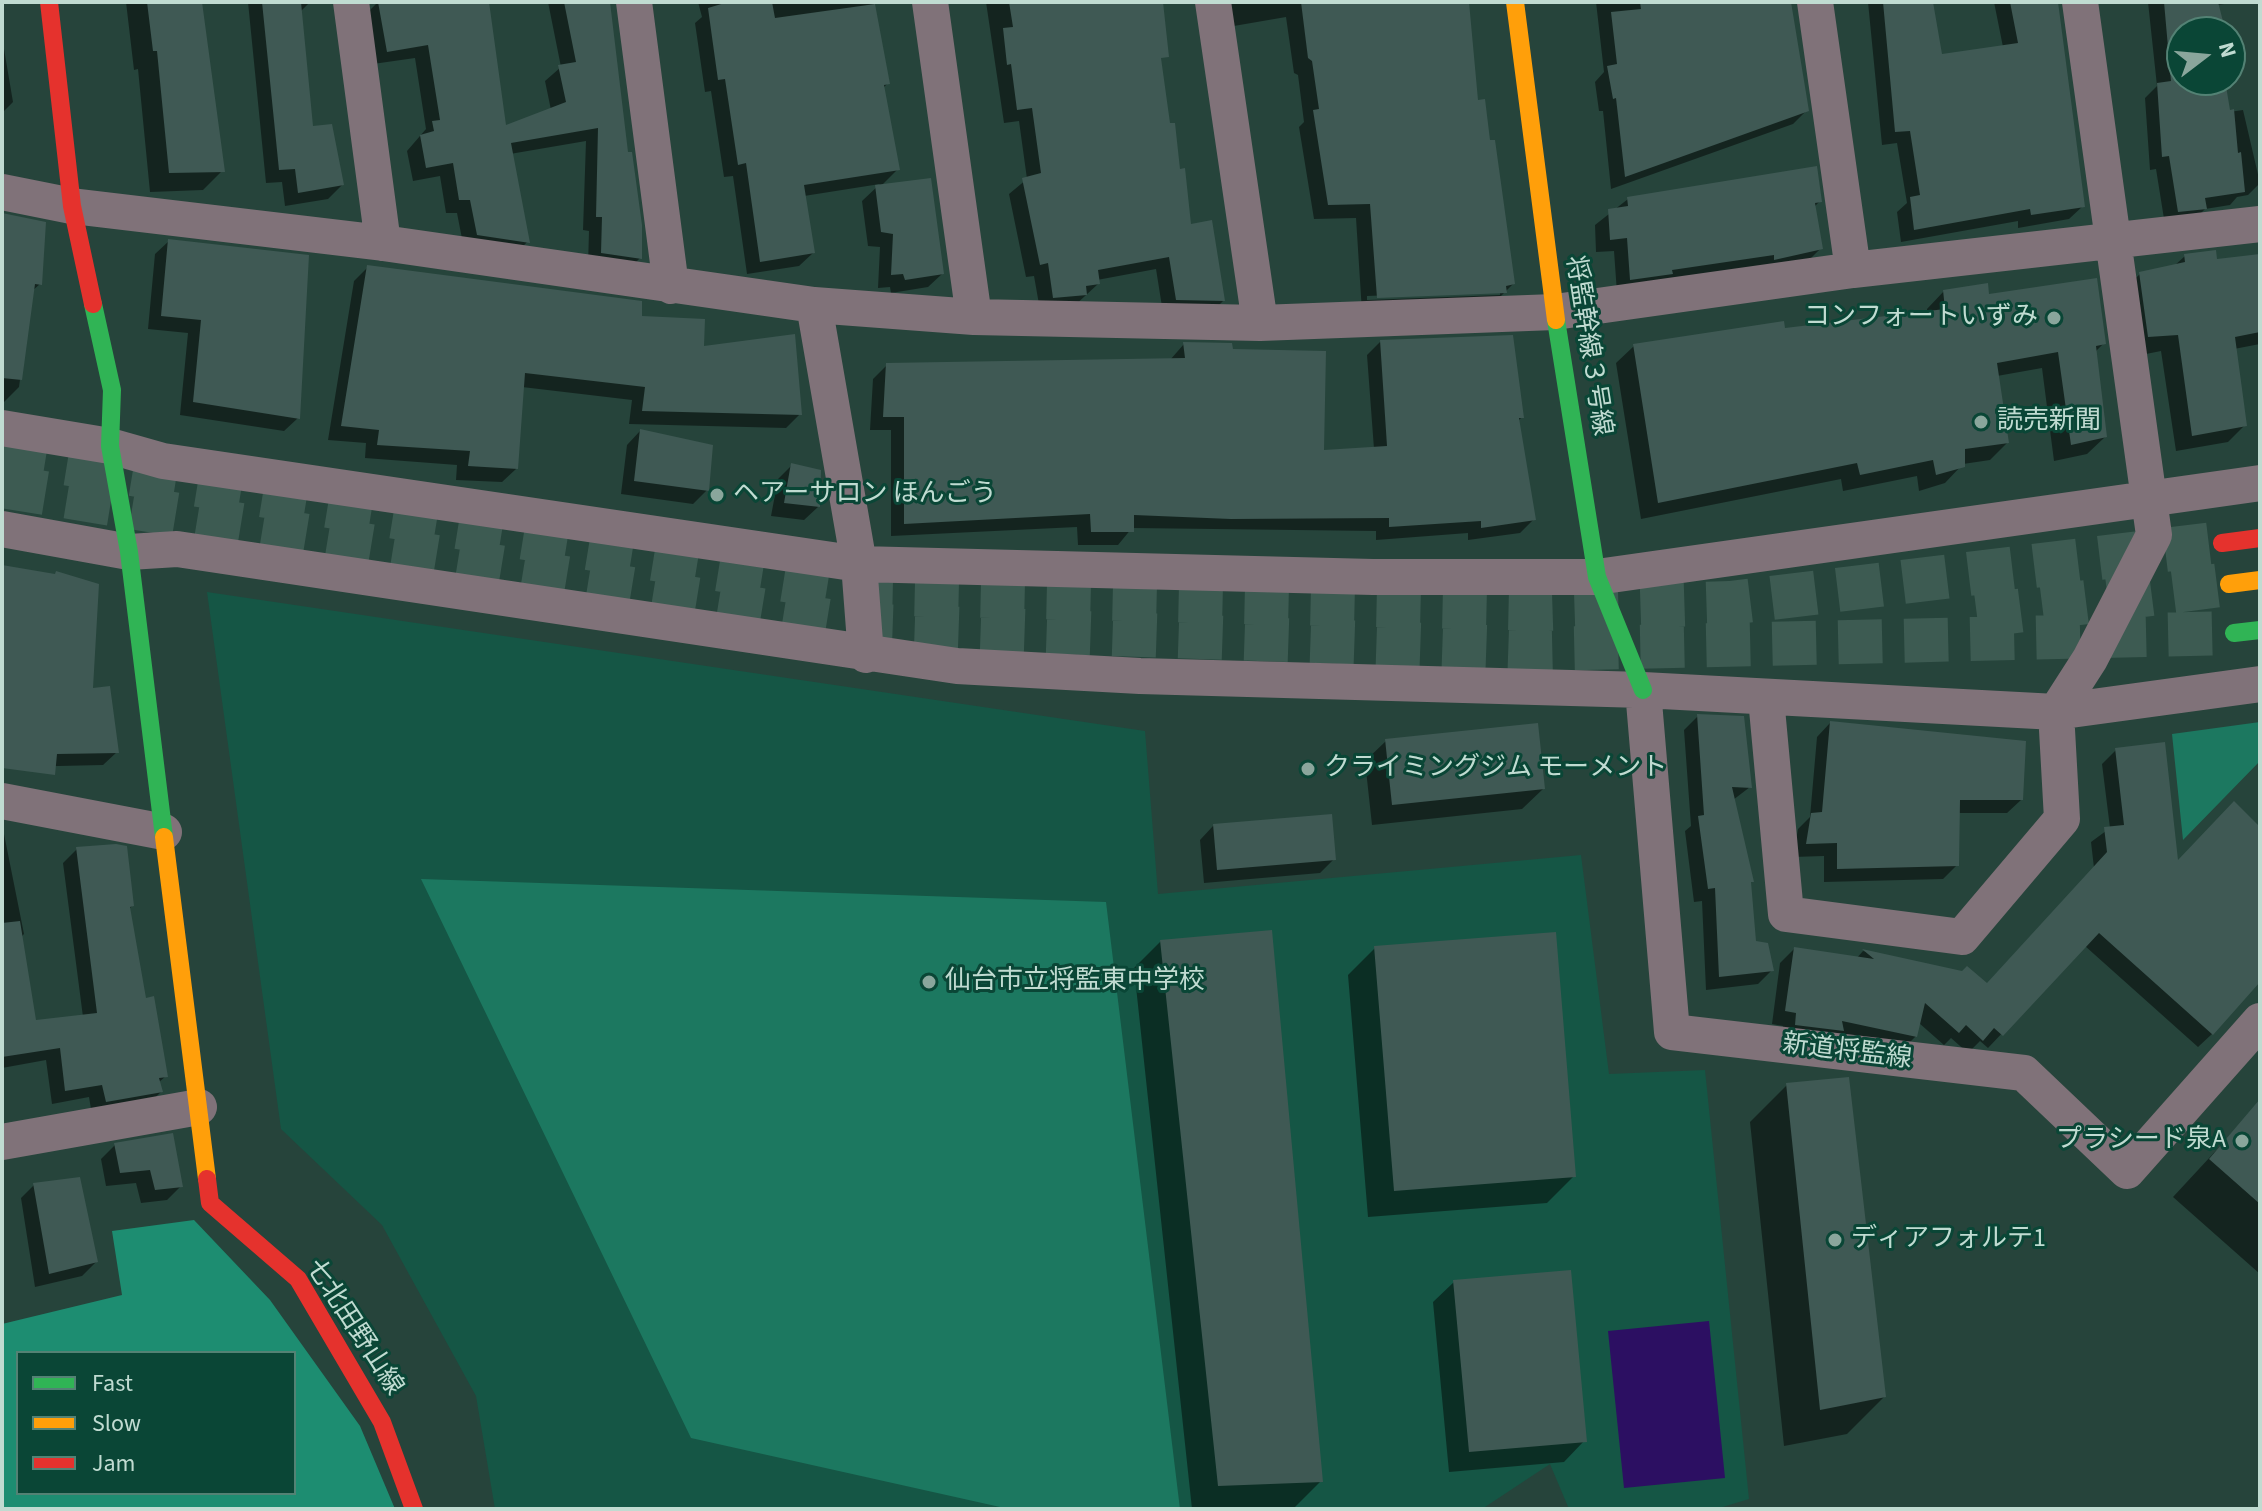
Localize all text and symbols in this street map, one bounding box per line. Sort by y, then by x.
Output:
north arrow [2166,16,2246,96]
text: N [2210,38,2245,61]
street label: 将監幹線３号線 [1557,254,1617,438]
place label: コンフォートいずみ [1804,302,2038,334]
marker: コンフォートいずみ [2045,309,2063,327]
place label: 読売新聞 [1997,406,2101,438]
marker: 読売新聞 [1972,413,1990,431]
place label: ヘアーサロン ほんごう [733,479,997,511]
marker: ヘアーサロン ほんごう [708,486,726,504]
place label: クライミングジム モーメント [1324,753,1667,785]
marker: クライミングジム モーメント [1299,760,1317,778]
place label: 仙台市立将監東中学校 [945,966,1205,998]
marker: 仙台市立将監東中学校 [920,973,938,991]
street label: 新道将監線 [1781,1030,1913,1076]
place label: プラシード泉A [2056,1125,2226,1157]
marker: プラシード泉A [2233,1132,2251,1150]
place label: ディアフォルテ1 [1851,1224,2046,1256]
marker: ディアフォルテ1 [1826,1231,1844,1249]
street label: 七北田野山線 [297,1254,409,1402]
legend [16,1351,296,1495]
text: Fast [92,1366,133,1401]
text: Slow [92,1406,141,1441]
text: Jam [92,1446,136,1481]

